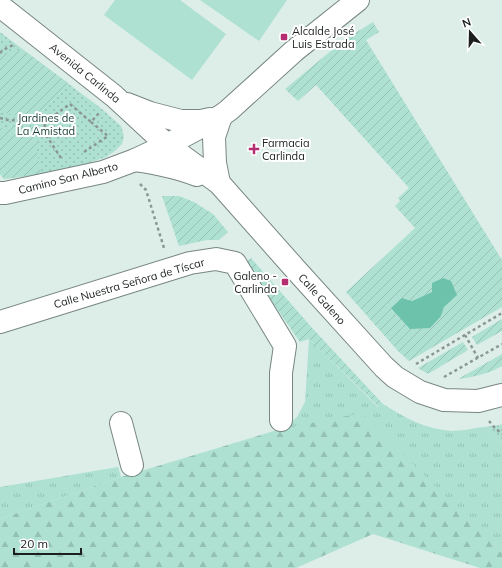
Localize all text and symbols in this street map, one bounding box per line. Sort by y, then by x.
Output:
north arrow [450,12,490,52]
text: N [460,15,473,31]
place label: Alcalde José Luis Estrada [292,24,355,51]
marker: Alcalde José Luis Estrada [279,32,289,42]
street label: Avenida Carlinda [47,40,123,106]
park label: Jardines de La Amistad [17,111,75,138]
place label: Farmacia Carlinda [262,136,309,163]
marker: Farmacia Carlinda [249,144,259,154]
street label: Camino San Alberto [17,159,119,197]
street label: Calle Nuestra Señora de Tíscar [52,255,206,311]
place label: Galeno - Carlinda [233,269,277,296]
street label: Calle Galeno [295,271,349,327]
marker: Galeno - Carlinda [280,277,290,287]
scale bar [14,530,81,556]
text: 20 m [20,536,48,551]

